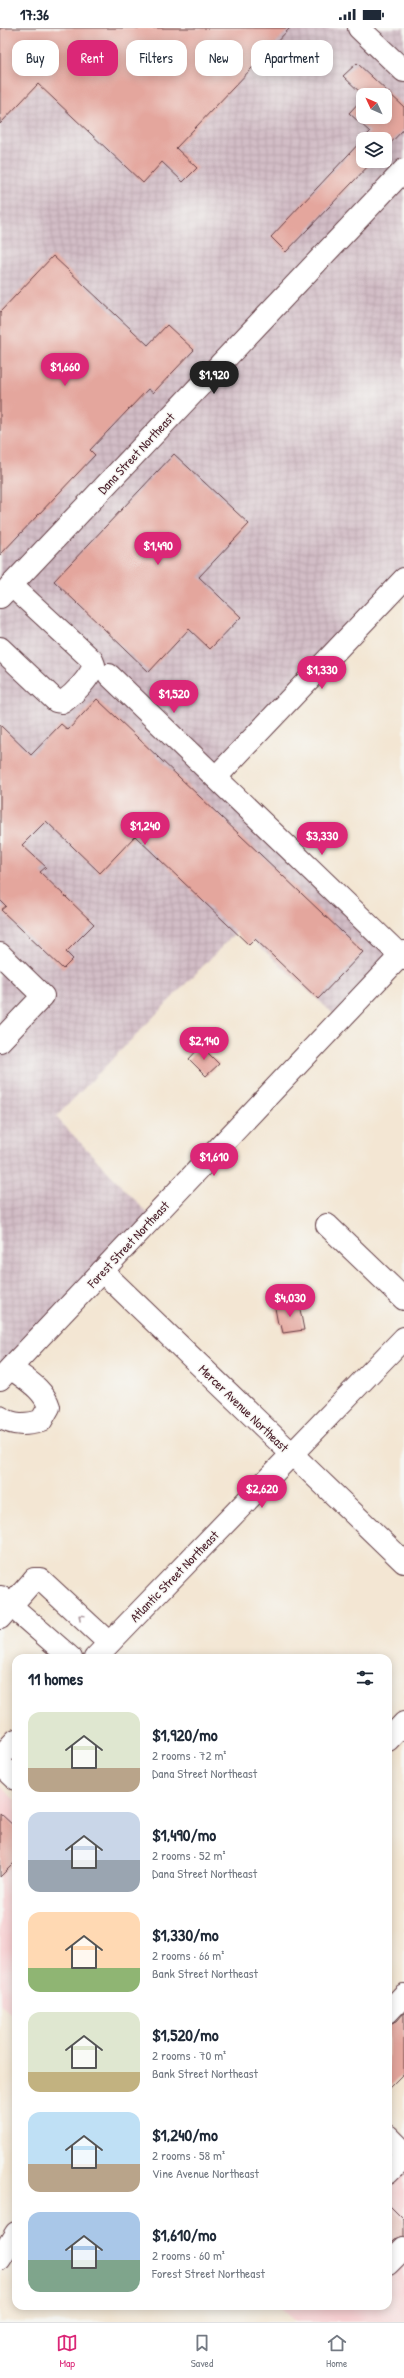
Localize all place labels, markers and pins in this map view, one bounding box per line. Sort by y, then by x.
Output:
pin: $1,660 [32,353,98,387]
pin: $1,920 [181,361,247,395]
pin: $1,490 [125,532,191,566]
pin: $1,330 [289,656,355,690]
pin: $1,520 [141,680,207,714]
pin: $1,240 [112,812,178,846]
pin: $3,330 [289,822,355,856]
pin: $2,140 [171,1027,237,1061]
pin: $1,610 [181,1143,247,1177]
pin: $4,030 [257,1284,323,1318]
pin: $2,620 [229,1475,295,1509]

